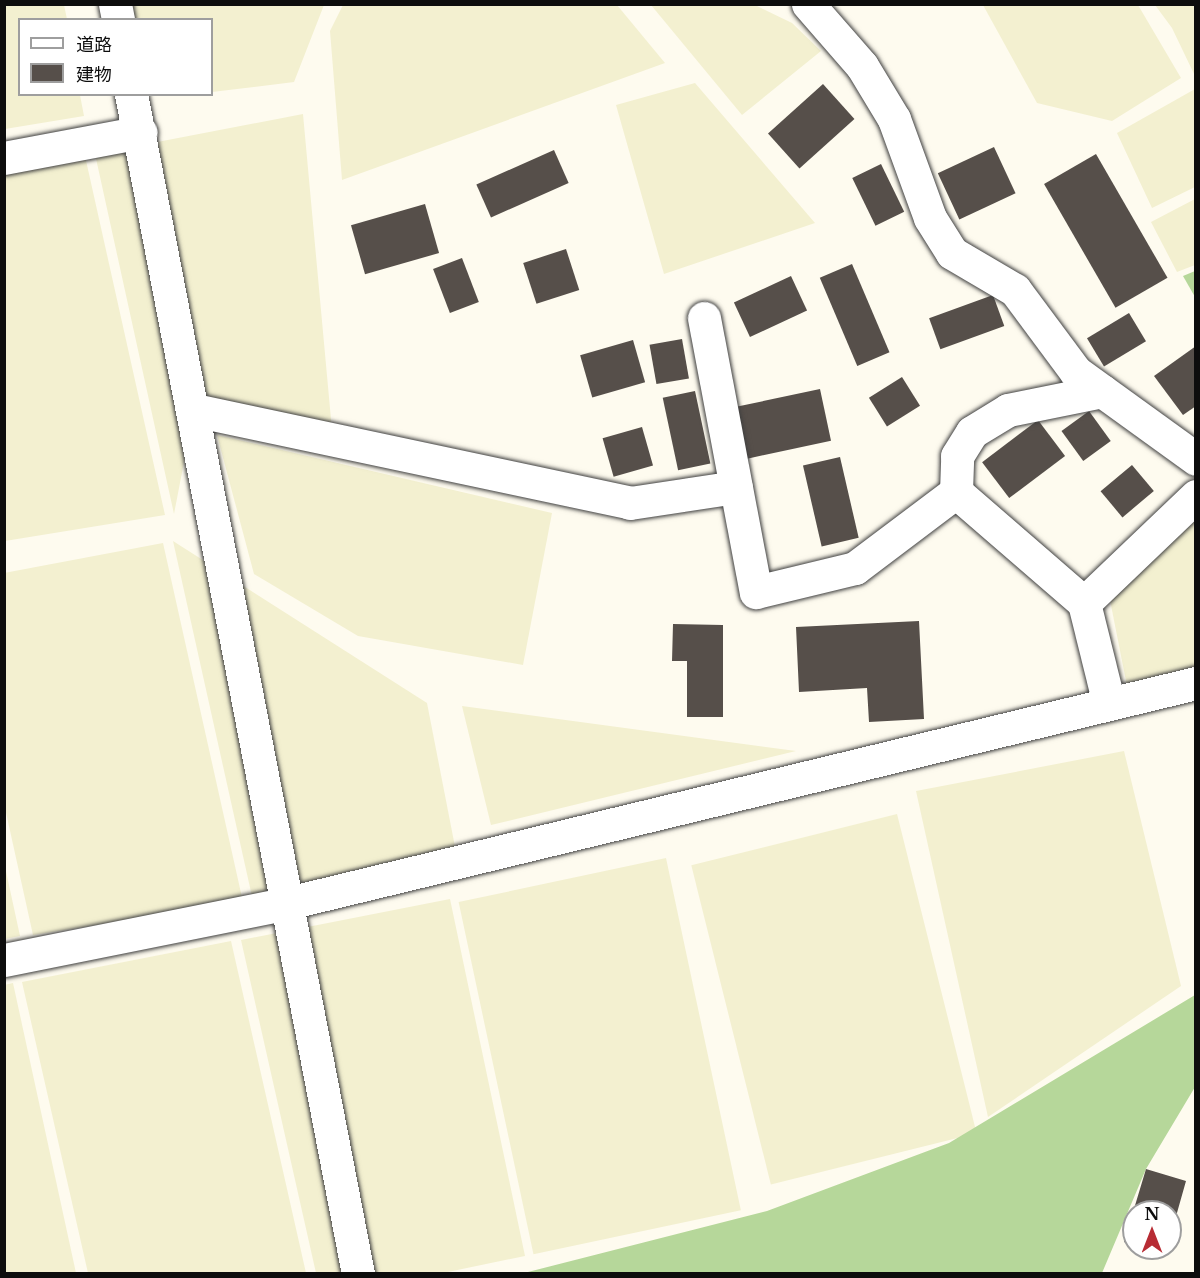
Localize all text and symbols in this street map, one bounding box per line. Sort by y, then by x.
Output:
legend [18,18,213,96]
text: 道路 [76,34,112,56]
text: 建物 [76,64,112,86]
north arrow [1122,1200,1182,1260]
text: N [1144,1204,1160,1224]

